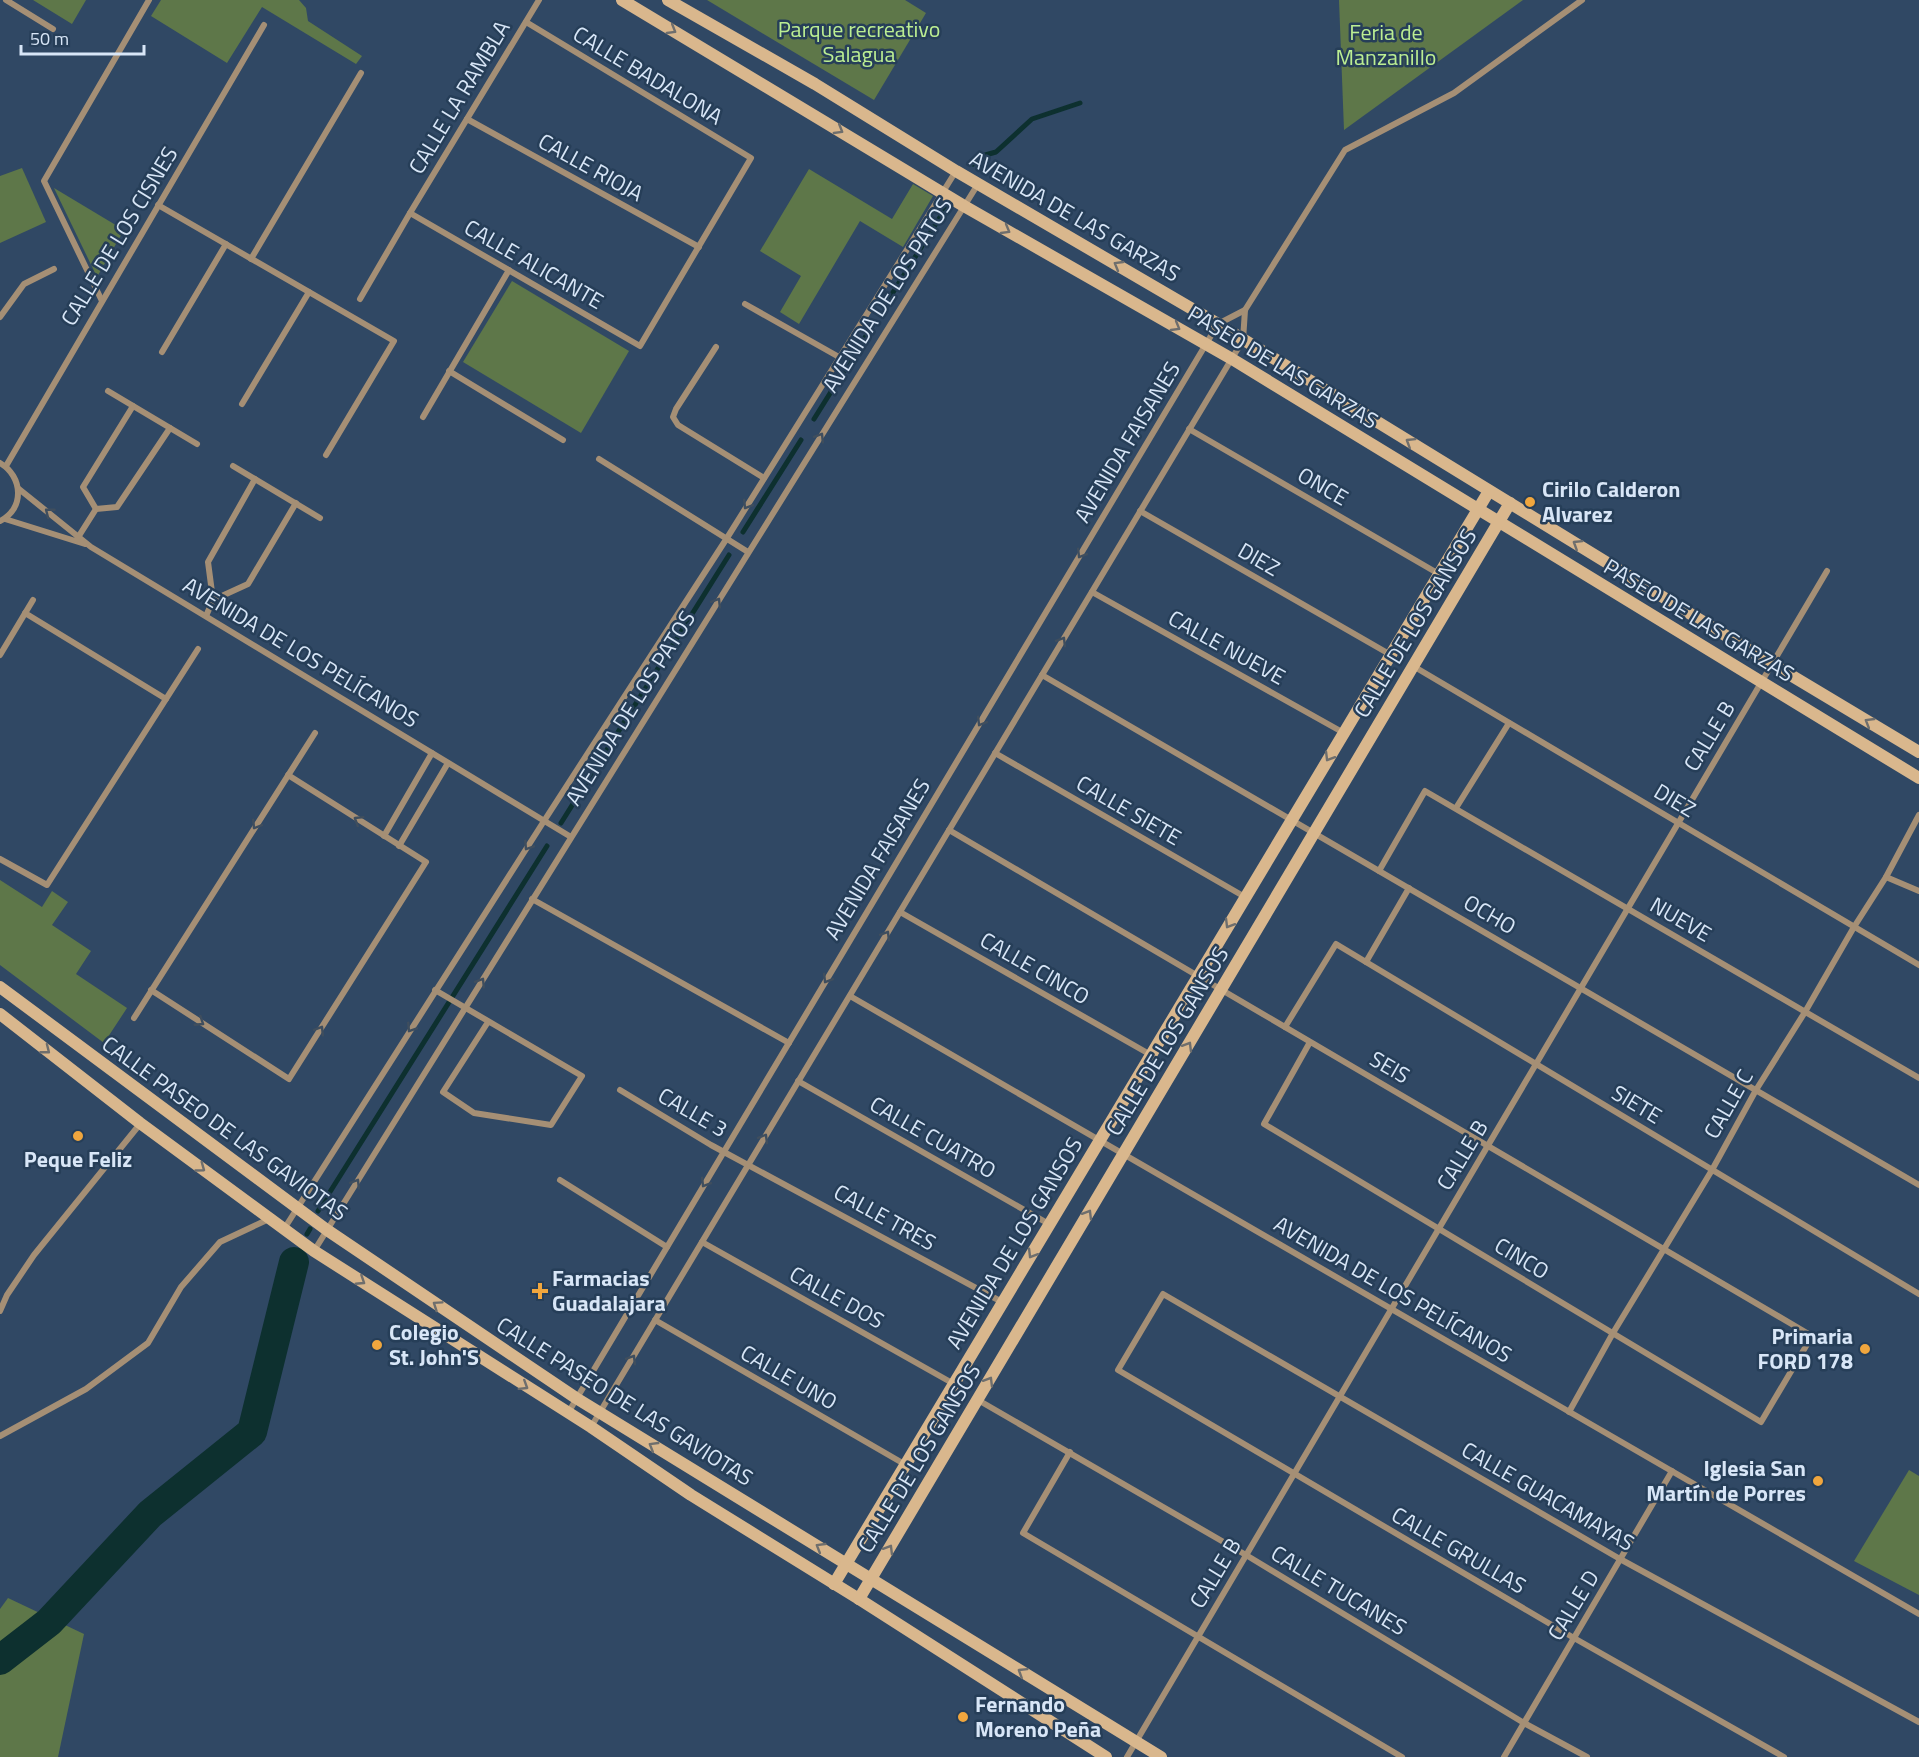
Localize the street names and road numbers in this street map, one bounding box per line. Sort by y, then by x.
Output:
street label: CALLE LA RAMBLA [400,14,518,180]
street label: CALLE BADALONA [567,17,729,133]
street label: CALLE RIOJA [532,124,650,210]
street label: CALLE DE LOS CISNES [52,140,186,332]
street label: AVENIDA DE LAS GARZAS [963,142,1187,290]
street label: AVENIDA DE LOS PATOS [813,191,961,399]
street label: CALLE ALICANTE [458,210,610,318]
street label: PASEO DE LAS GARZAS [1181,297,1385,437]
street label: AVENIDA FAISANES [1065,355,1189,529]
street label: ONCE [1291,458,1355,514]
street label: CALLE DE LOS GANSOS [1345,522,1485,724]
street label: DIEZ [1232,533,1286,585]
street label: PASEO DE LAS GARZAS [1597,550,1801,690]
street label: AVENIDA DE LOS PELÍCANOS [177,568,425,736]
street label: CALLE NUEVE [1162,601,1292,693]
street label: AVENIDA DE LOS PATOS [556,604,704,812]
street label: CALLE B [1675,694,1743,778]
street label: CALLE SIETE [1070,766,1188,854]
street label: AVENIDA FAISANES [815,772,939,946]
street label: DIEZ [1648,774,1702,826]
street label: OCHO [1457,885,1523,943]
street label: NUEVE [1644,888,1718,950]
street label: CALLE CINCO [974,923,1096,1013]
street label: CALLE DE LOS GANSOS [1097,940,1237,1142]
street label: CALLE PASEO DE LAS GAVIOTAS [95,1027,355,1229]
street label: SEIS [1364,1042,1416,1092]
street label: CALLE C [1694,1063,1762,1145]
street label: SIETE [1605,1076,1669,1132]
street label: CALLE 3 [652,1078,734,1146]
street label: CALLE CUATRO [863,1087,1003,1187]
street label: CALLE B [1428,1113,1496,1197]
street label: AVENIDA DE LOS GANSOS [937,1130,1091,1356]
street label: CALLE TRES [828,1175,942,1259]
street label: AVENIDA DE LOS PELÍCANOS [1268,1207,1518,1371]
street label: CINCO [1488,1228,1556,1288]
street label: CALLE DOS [783,1257,891,1337]
street label: CALLE PASEO DE LAS GAVIOTAS [490,1308,760,1494]
street label: CALLE UNO [734,1336,844,1418]
street label: CALLE DE LOS GANSOS [849,1357,989,1559]
street label: CALLE GUACAMAYAS [1455,1433,1641,1559]
street label: CALLE GRULLAS [1385,1498,1533,1602]
street label: CALLE B [1181,1531,1249,1615]
street label: CALLE TUCANES [1265,1536,1413,1644]
street label: CALLE D [1539,1563,1607,1647]

